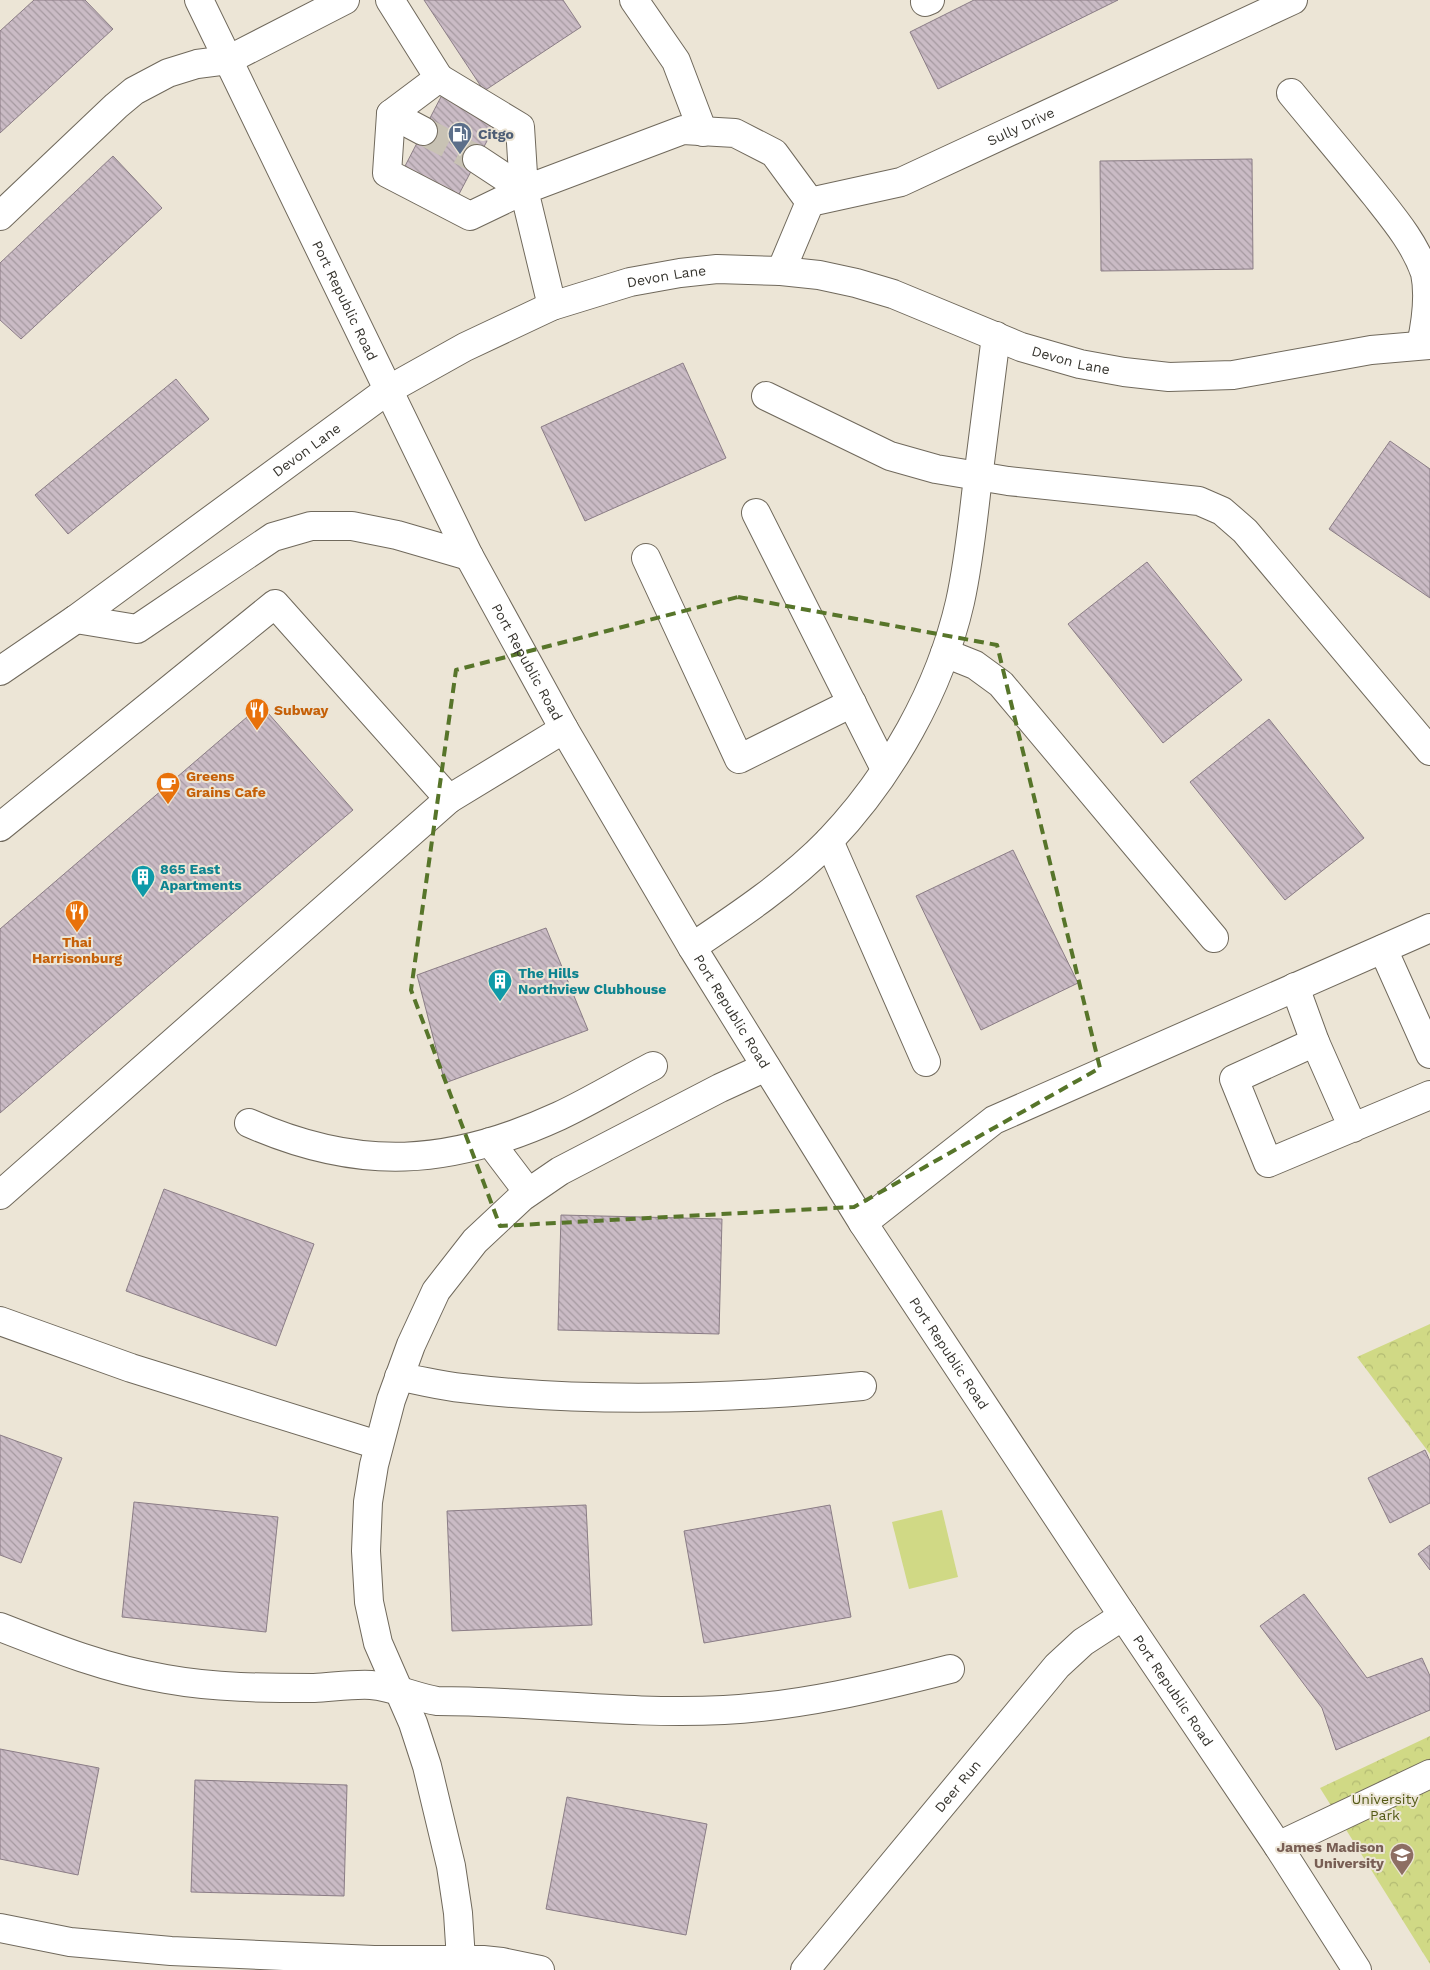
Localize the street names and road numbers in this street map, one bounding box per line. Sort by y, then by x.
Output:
street label: Sully Drive [985,104,1057,149]
street label: Port Republic Road [309,238,381,363]
street label: Devon Lane [625,262,707,290]
street label: Devon Lane [1030,343,1111,377]
street label: Devon Lane [269,420,344,480]
street label: Port Republic Road [489,601,566,723]
street label: Port Republic Road [691,951,773,1071]
street label: Port Republic Road [906,1294,992,1412]
street label: Port Republic Road [1130,1632,1216,1749]
street label: Deer Run [931,1757,984,1815]

